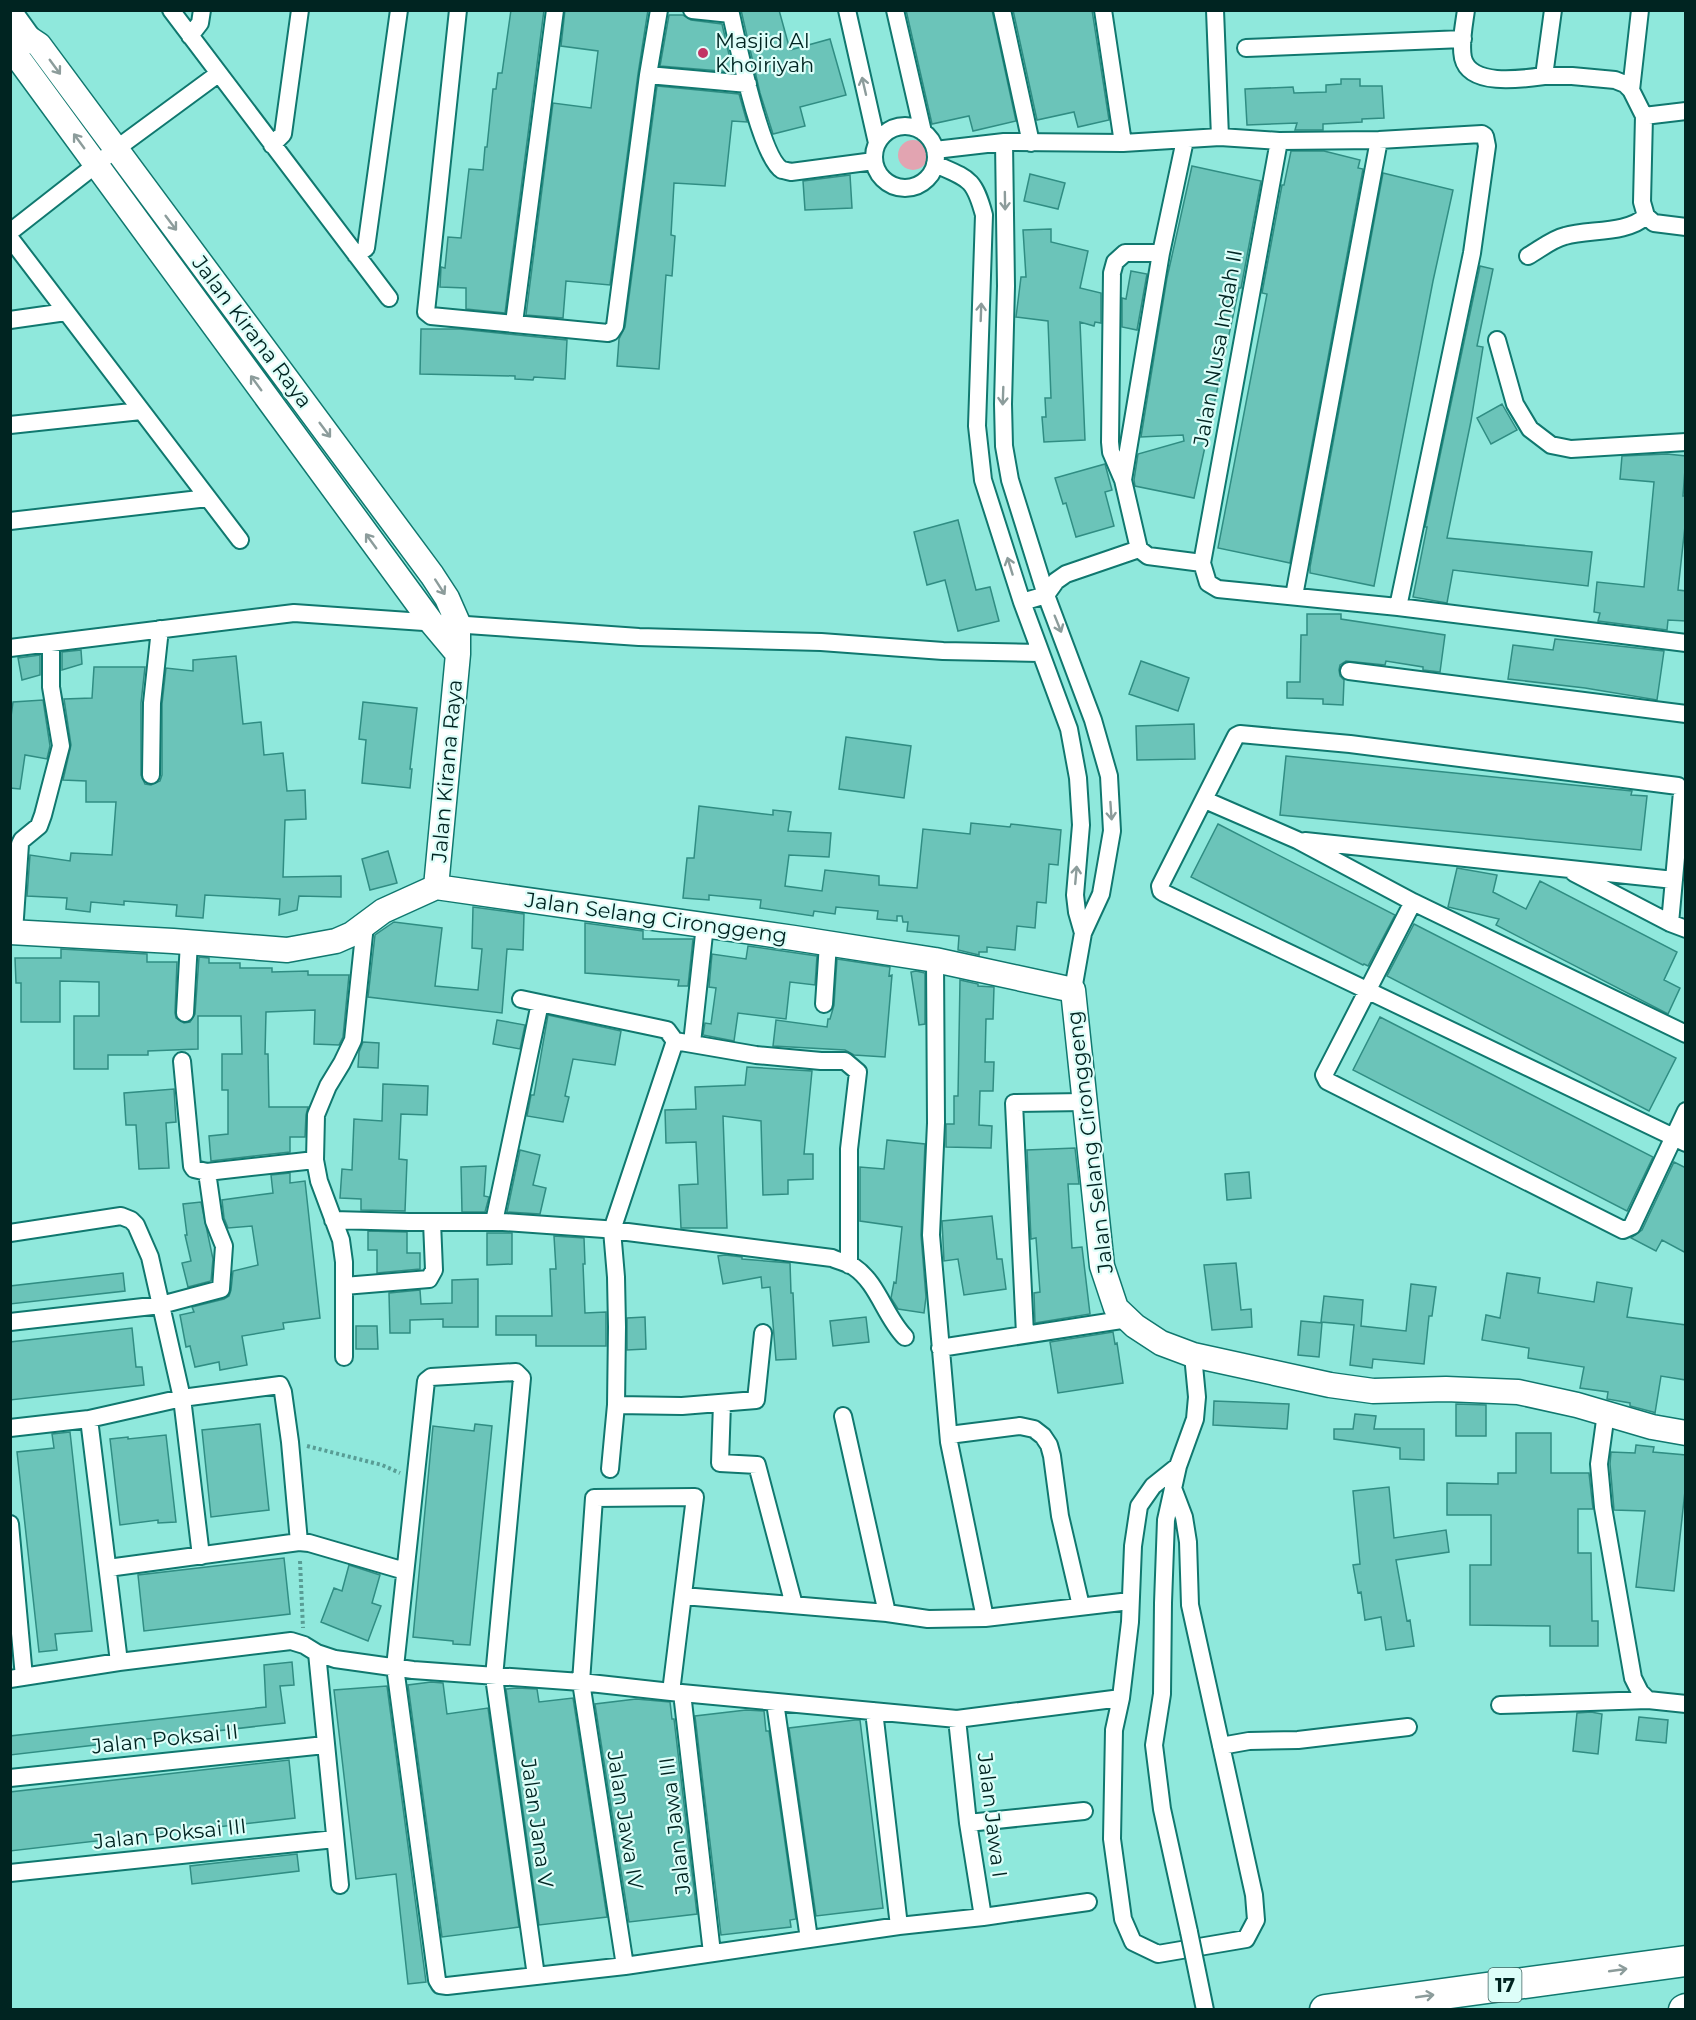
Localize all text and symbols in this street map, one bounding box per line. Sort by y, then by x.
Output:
place label: Masjid Al Khoiriyah [715,28,814,77]
marker: Masjid Al Khoiriyah [696,46,710,60]
one-way arrow [48,58,61,74]
one-way arrow [858,76,869,96]
one-way arrow [73,134,85,150]
one-way arrow [999,190,1011,210]
one-way arrow [165,215,177,231]
street label: Jalan Nusa Indah II [1188,247,1247,449]
street label: Jalan Kirana Raya [187,250,318,413]
one-way arrow [976,303,987,323]
one-way arrow [250,376,262,392]
one-way arrow [997,385,1009,405]
one-way arrow [319,422,331,438]
one-way arrow [365,533,378,549]
one-way arrow [1004,557,1015,576]
one-way arrow [435,578,447,595]
one-way arrow [1053,615,1064,633]
street label: Jalan Kirana Raya [426,678,467,865]
one-way arrow [1106,800,1117,820]
one-way arrow [1071,866,1082,886]
street label: Jalan Selang Cironggeng [522,887,789,948]
street label: Jalan Selang Cironggeng [1061,1009,1118,1276]
street label: Jalan Poksai II [89,1718,240,1759]
street label: Jalan Jawa IV [602,1748,649,1891]
street label: Jalan Jawa I [972,1750,1013,1879]
street label: Jalan Jana V [516,1756,559,1890]
street label: Jalan Jawa III [654,1756,695,1897]
street label: Jalan Poksai III [91,1813,248,1854]
one-way arrow [1607,1964,1627,1975]
road number: 17 [1488,1968,1522,2002]
one-way arrow [1414,1990,1434,2001]

